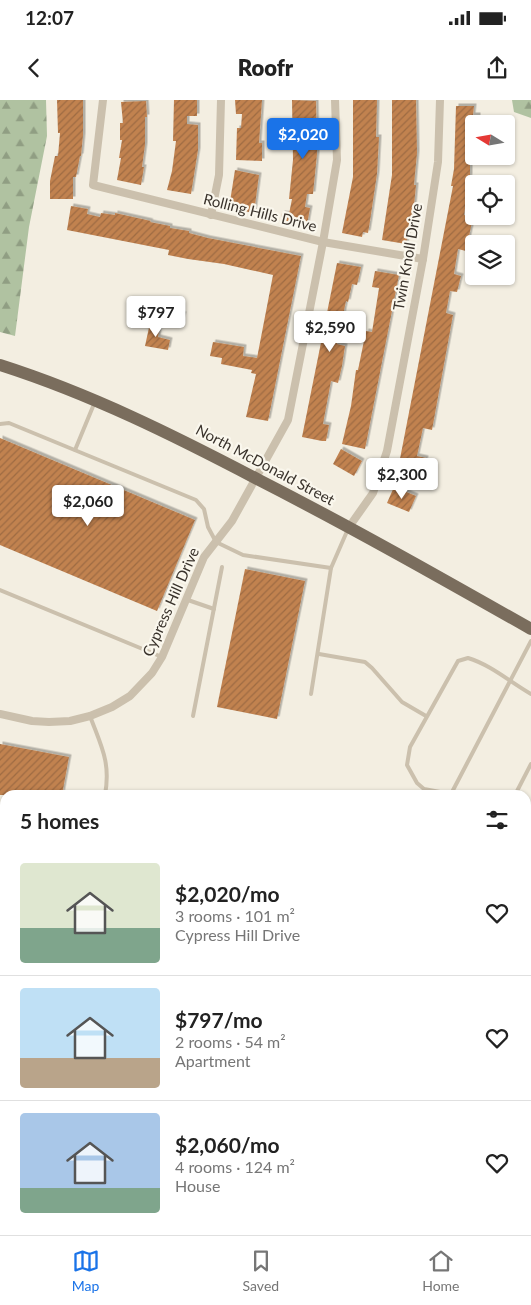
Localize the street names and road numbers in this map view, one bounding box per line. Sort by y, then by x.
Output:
street label: Rolling Hills Drive [202,189,319,235]
street label: Twin Knoll Drive [389,202,425,312]
street label: North McDonald Street [193,420,338,509]
street label: Cypress Hill Drive [138,544,202,659]

